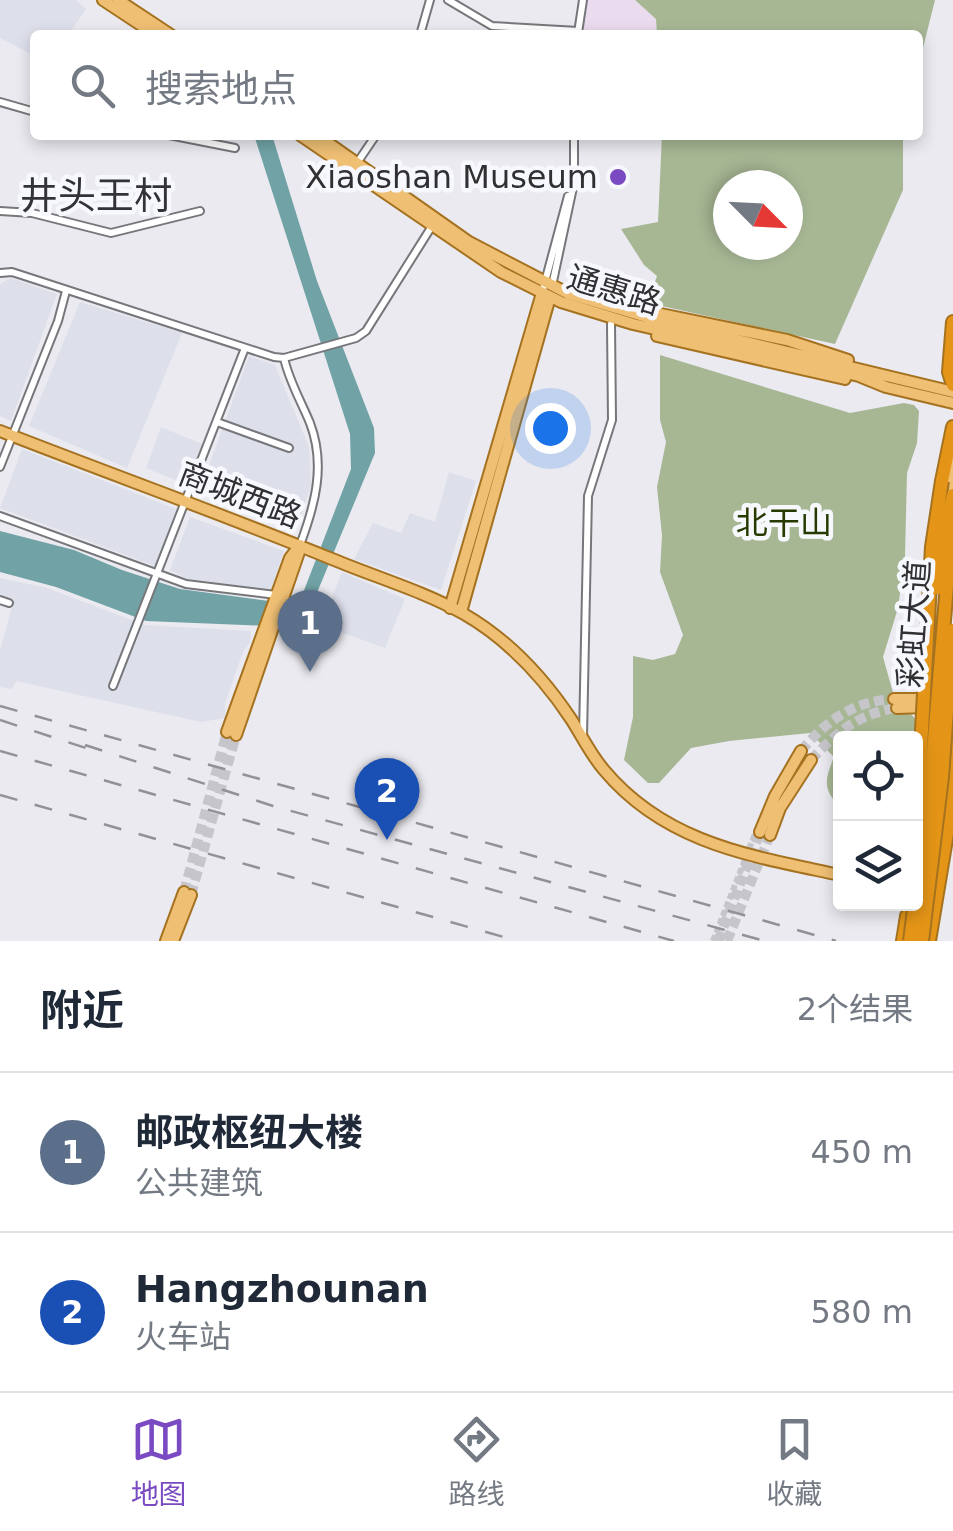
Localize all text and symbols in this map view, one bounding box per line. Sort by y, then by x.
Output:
search box [30,30,923,140]
icon: search [65,58,120,113]
text: 搜索地点 [145,67,297,111]
place label: Xiaoshan Museum [305,158,598,196]
marker: Xiaoshan Museum [607,166,629,188]
north arrow [713,170,803,260]
district label: 井头王村 [20,174,172,218]
street label: 通惠路 [563,258,665,322]
your location [525,403,576,454]
street label: 商城西路 [173,454,307,536]
park label: 北干山 [736,504,832,542]
street label: 彩虹大道 [891,559,937,689]
pin: 1 [278,590,342,672]
map controls [833,731,923,911]
button: locate [833,731,923,821]
pin: 2 [354,758,420,840]
button: layers [833,821,923,911]
text: 附近 [40,986,124,1035]
text: 2个结果 [797,990,913,1028]
text: 邮政枢纽大楼 [135,1111,363,1155]
text: 1 [61,1133,84,1171]
text: 450 m [811,1133,913,1171]
text: 公共建筑 [135,1164,263,1202]
text: Hangzhounan [135,1267,429,1311]
text: 2 [61,1293,84,1331]
text: 580 m [811,1293,913,1331]
text: 火车站 [135,1318,231,1356]
tab: 地图 [131,1412,187,1512]
tab: 路线 [448,1412,504,1512]
tab: 收藏 [766,1412,822,1512]

